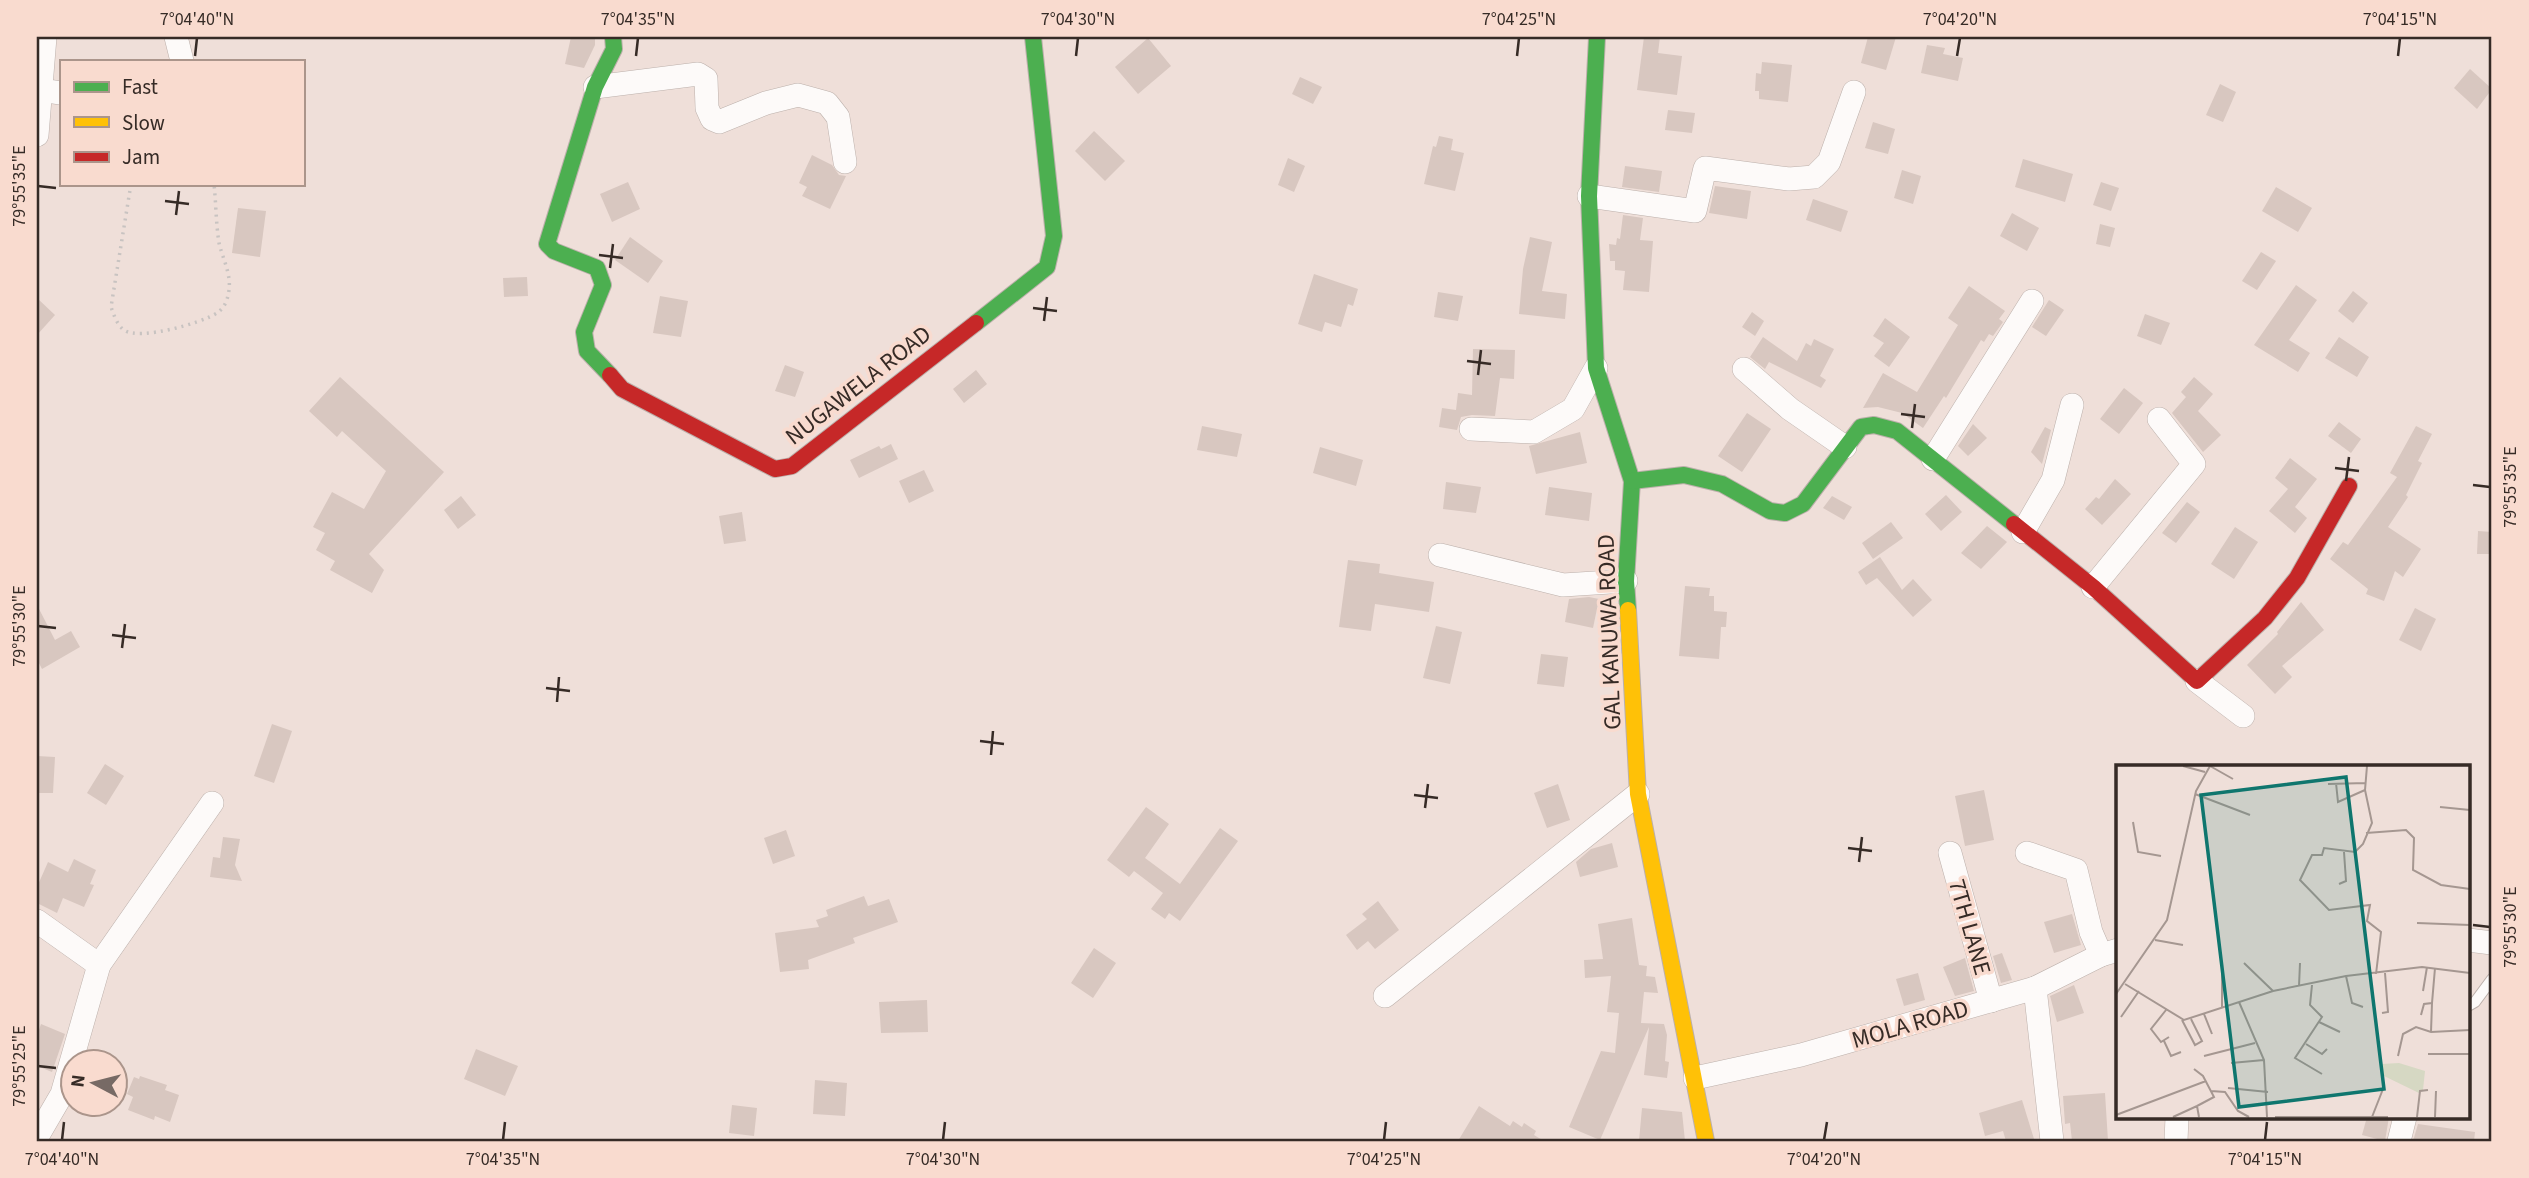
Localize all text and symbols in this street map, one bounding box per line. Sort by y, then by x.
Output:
text: 7°04'40"N [160,7,234,32]
text: 7°04'35"N [601,7,675,32]
text: 7°04'30"N [1041,7,1115,32]
text: 7°04'25"N [1482,7,1556,32]
text: 7°04'20"N [1923,7,1997,32]
text: 7°04'15"N [2363,7,2437,32]
legend [60,60,304,186]
text: Fast [122,72,158,102]
text: Slow [122,108,165,138]
text: Jam [122,142,160,172]
text: 79°55'35"E [7,145,32,227]
street label: NUGAWELA ROAD [778,317,939,454]
text: 79°55'35"E [2498,446,2523,528]
street label: GAL KANUWA ROAD [1589,534,1630,730]
text: 79°55'30"E [7,585,32,667]
inset map [2116,765,2470,1118]
street label: 7TH LANE [1939,875,2000,979]
text: 79°55'30"E [2498,886,2523,968]
street label: MOLA ROAD [1848,991,1973,1058]
text: 79°55'25"E [7,1025,32,1107]
north arrow [60,1048,130,1118]
text: N [64,1073,93,1089]
text: 7°04'40"N [25,1147,99,1172]
text: 7°04'35"N [466,1147,540,1172]
text: 7°04'30"N [906,1147,980,1172]
text: 7°04'25"N [1347,1147,1421,1172]
text: 7°04'20"N [1787,1147,1861,1172]
text: 7°04'15"N [2228,1147,2302,1172]

